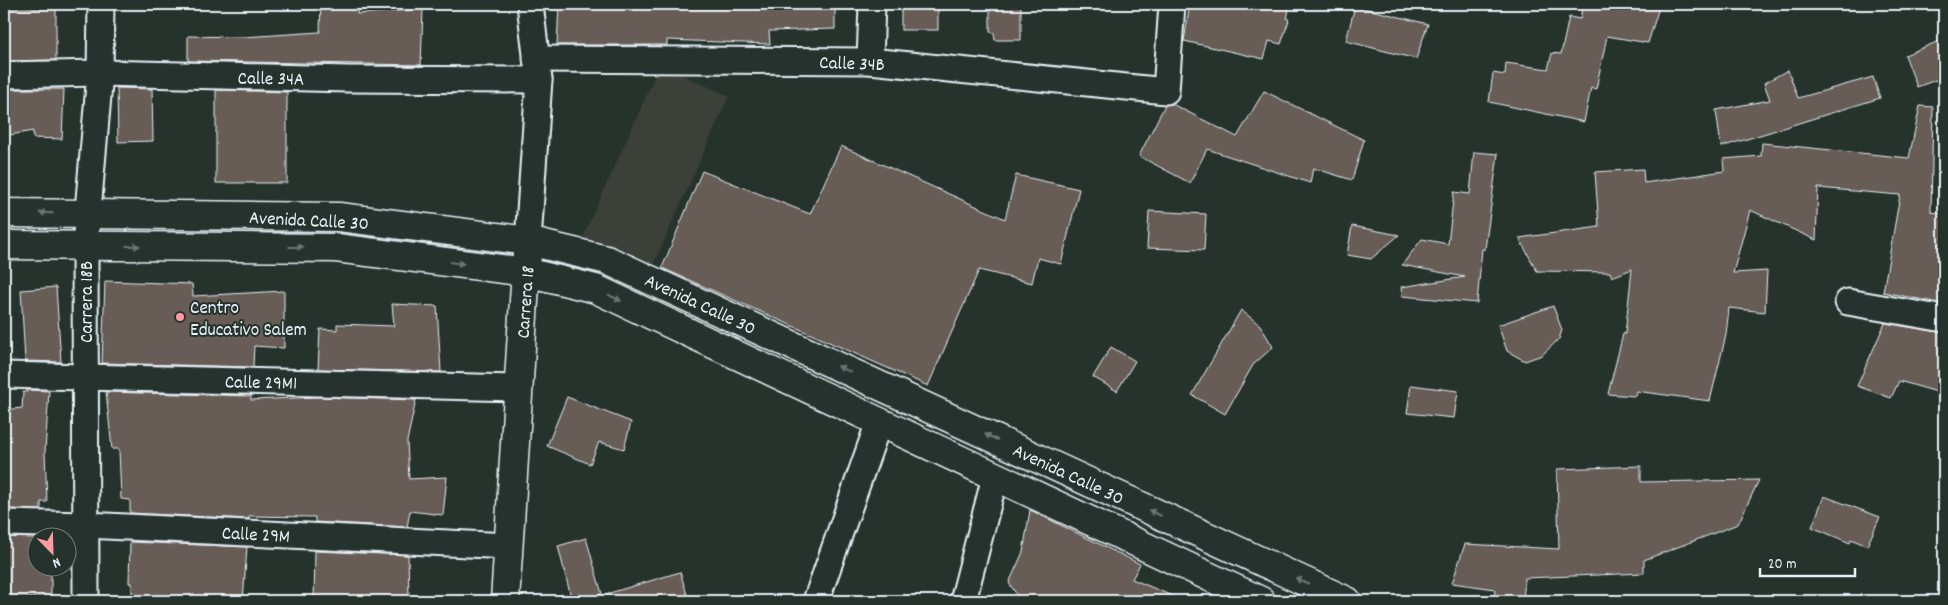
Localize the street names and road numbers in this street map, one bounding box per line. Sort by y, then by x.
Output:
street label: Calle 34B [819,51,885,80]
street label: Calle 34A [237,66,305,95]
street label: Avenida Calle 30 [248,206,369,239]
street label: Carrera 18B [75,261,102,343]
street label: Carrera 18 [511,265,543,340]
street label: Avenida Calle 30 [639,269,760,344]
street label: Calle 29M1 [225,370,297,399]
street label: Avenida Calle 30 [1007,439,1128,514]
street label: Calle 29M [221,521,291,552]

